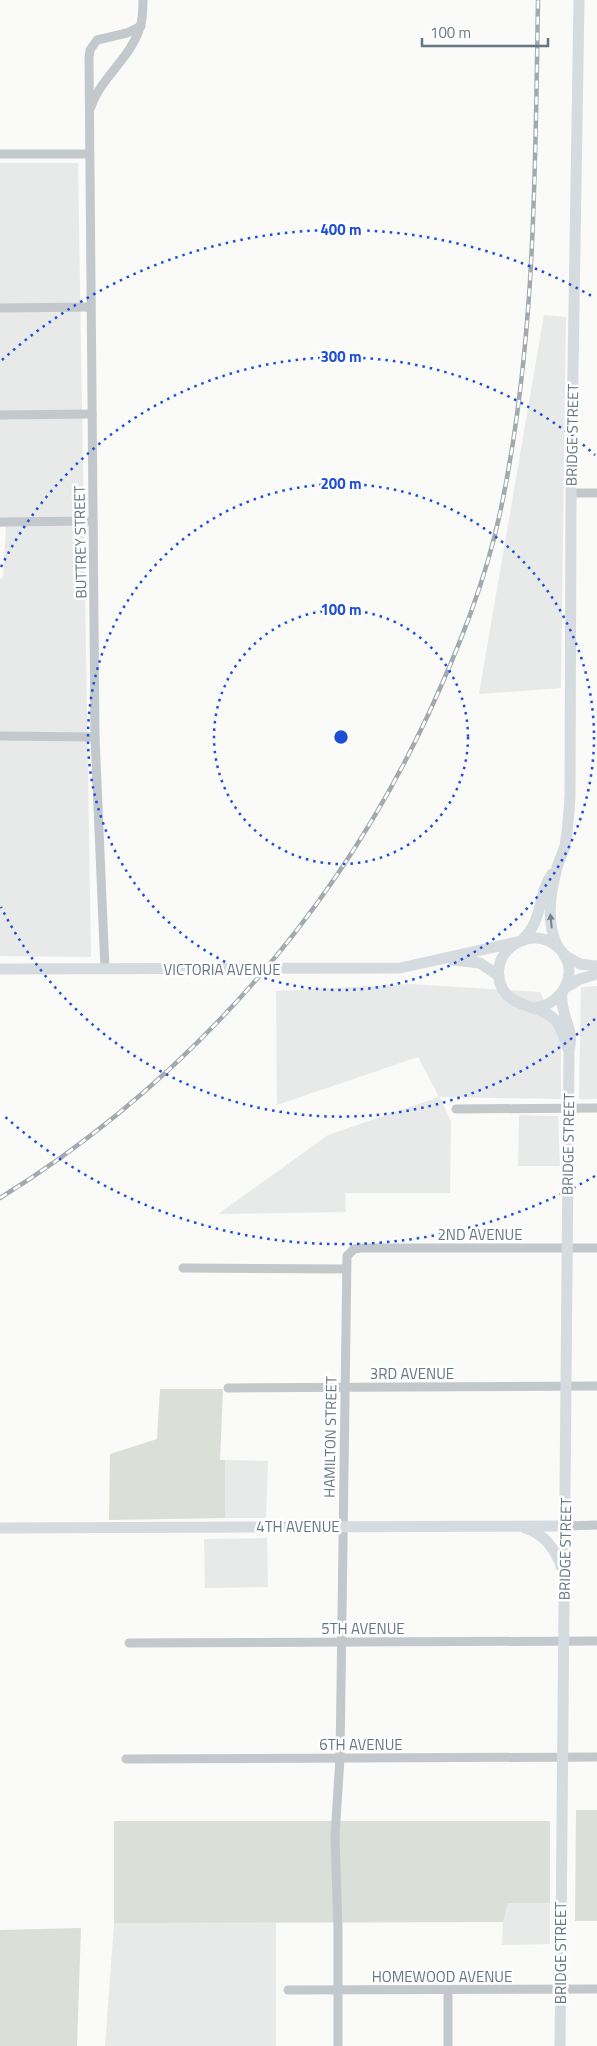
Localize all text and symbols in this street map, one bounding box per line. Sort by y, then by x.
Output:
scale bar [422,15,548,47]
text: 100 m [430,21,471,44]
text: 400 m [320,218,362,241]
text: 300 m [320,345,362,368]
street label: BRIDGE STREET [560,383,584,486]
text: 200 m [320,472,362,495]
street label: BUTTREY STREET [68,485,92,599]
text: 100 m [320,598,362,621]
centre of rings [332,728,350,746]
one-way arrow [547,913,555,929]
street label: VICTORIA AVENUE [164,958,280,981]
street label: BRIDGE STREET [556,1092,580,1195]
street label: 2ND AVENUE [437,1223,523,1246]
street label: 3RD AVENUE [370,1362,454,1385]
street label: HAMILTON STREET [317,1376,343,1498]
street label: BRIDGE STREET [553,1497,577,1600]
street label: 4TH AVENUE [256,1515,340,1538]
street label: 5TH AVENUE [321,1617,405,1640]
street label: 6TH AVENUE [319,1733,403,1756]
street label: BRIDGE STREET [549,1902,572,2004]
street label: HOMEWOOD AVENUE [372,1965,512,1988]

